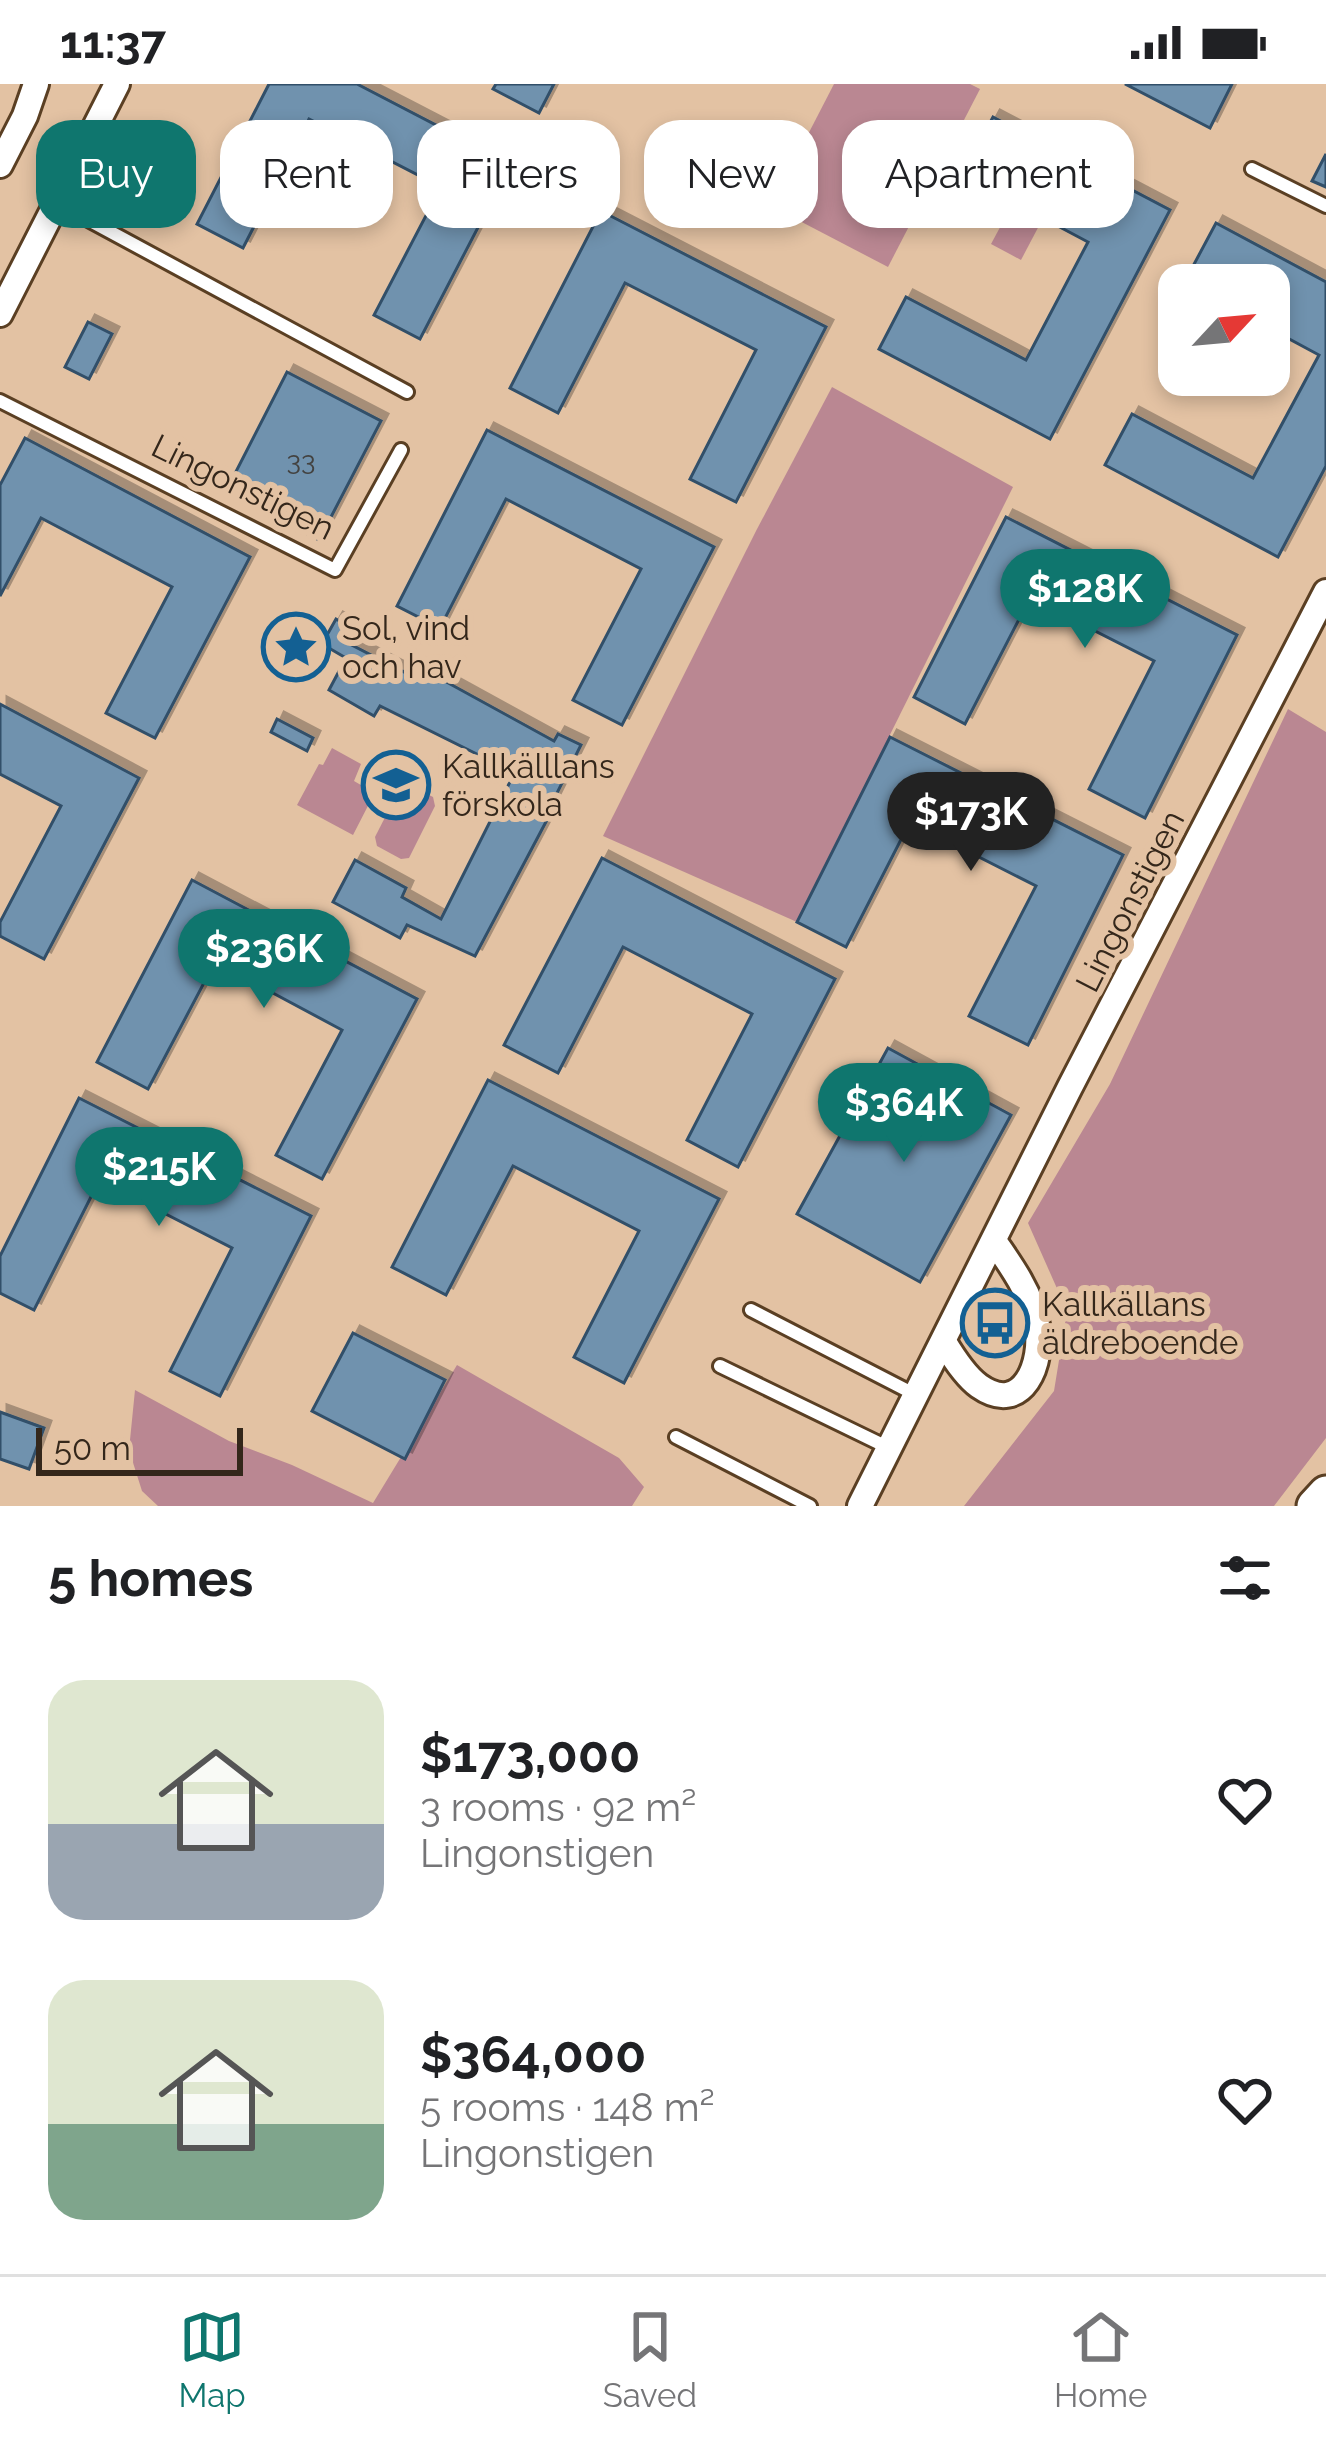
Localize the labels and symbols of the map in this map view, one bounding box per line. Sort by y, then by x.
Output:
north arrow [1158,264,1290,396]
street label: Lingonstigen [145,426,341,548]
house number: 33 [287,445,315,476]
pin: $128K [1001,549,1169,651]
place label: Sol, vind och hav [342,609,470,686]
place icon: Sol, vind och hav [261,612,331,682]
place label: Kallkälllans förskola [442,747,615,824]
school or university icon: Kallkälllans förskola [361,750,431,820]
pin: $173K [887,772,1055,874]
street label: Lingonstigen [1068,804,1192,998]
pin: $236K [180,909,348,1011]
pin: $364K [820,1063,988,1165]
pin: $215K [75,1127,243,1229]
place label: Kallkällans äldreboende [1042,1285,1238,1362]
bus stop icon: Kallkällans äldreboende [960,1288,1030,1358]
scale bar [36,1422,243,1475]

